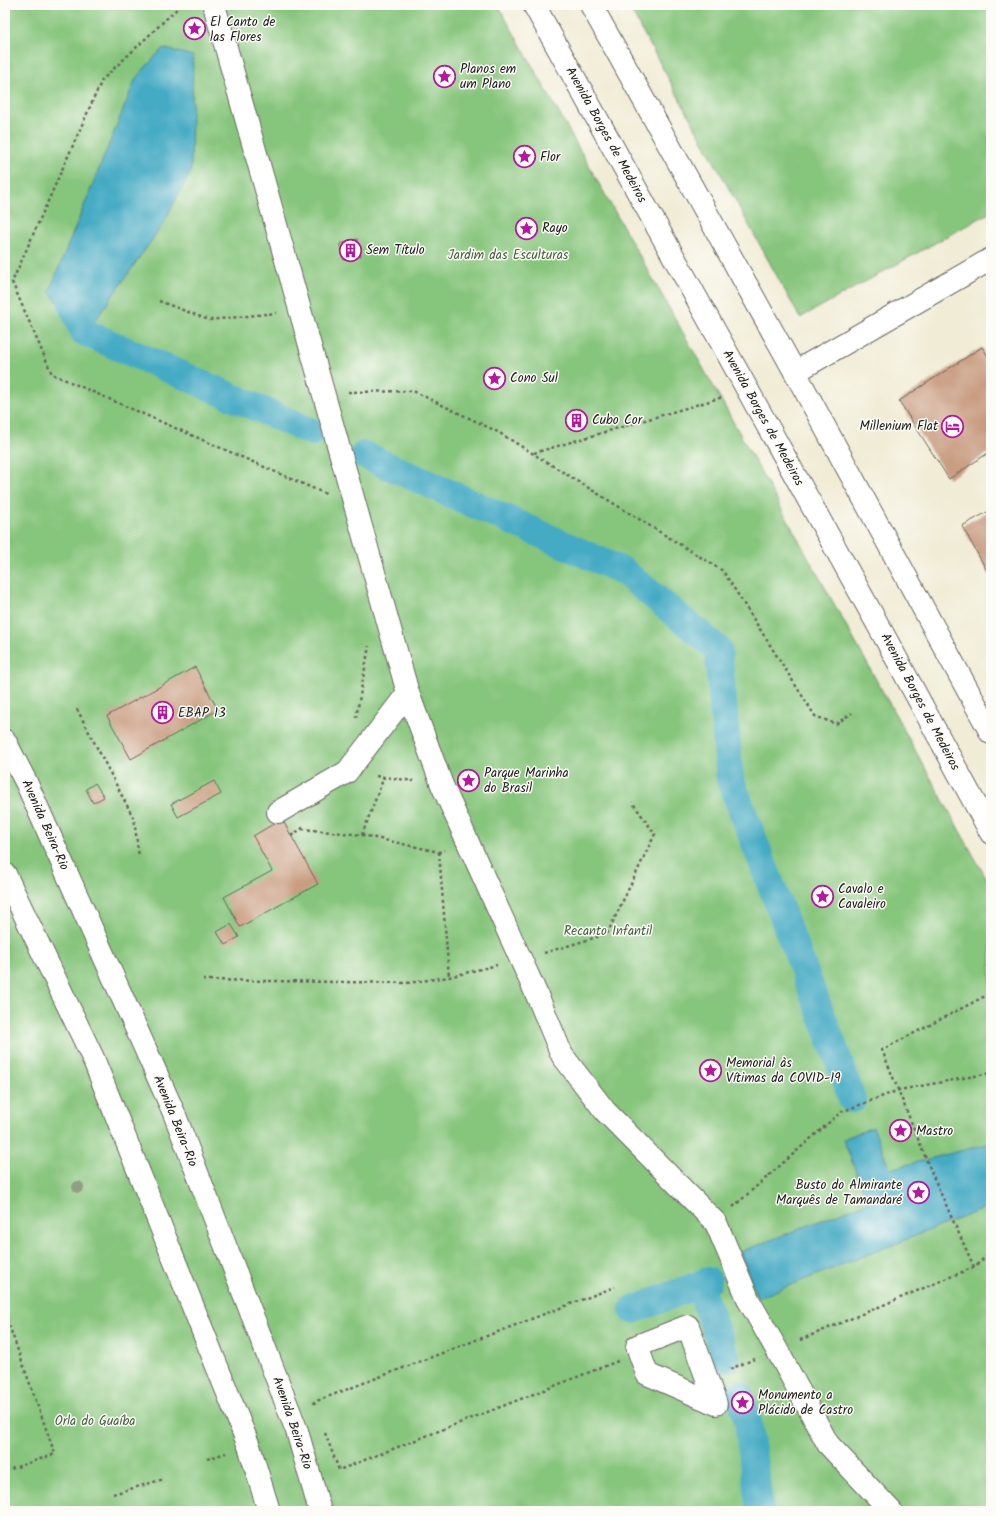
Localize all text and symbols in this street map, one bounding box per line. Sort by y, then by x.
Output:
place label: El Canto de las Flores [210,12,275,48]
place icon: El Canto de las Flores [181,16,207,42]
place label: Planos em um Plano [460,59,516,95]
place icon: Planos em um Plano [431,63,457,89]
street label: Avenida Borges de Medeiros [560,63,653,207]
place icon: Flor [512,144,538,170]
place label: Flor [540,147,561,168]
place icon: Rayo [514,215,540,241]
place label: Rayo [542,218,568,239]
building icon: Sem Título [337,237,363,263]
place label: Sem Título [366,240,425,261]
park label: Jardim das Esculturas [448,245,569,266]
street label: Avenida Borges de Medeiros [717,346,810,490]
place icon: Cono Sul [482,365,508,391]
place label: Cono Sul [510,368,558,389]
building icon: Cubo Cor [564,407,590,433]
place label: Cubo Cor [592,410,643,431]
hotel icon: Millenium Flat [940,413,966,439]
place label: Millenium Flat [859,416,939,437]
street label: Avenida Borges de Medeiros [875,629,965,775]
building icon: EBAP 13 [150,700,176,726]
place label: EBAP 13 [178,703,226,724]
place label: Parque Marinha do Brasil [484,763,569,799]
place icon: Parque Marinha do Brasil [455,767,481,793]
street label: Avenida Beira-Rio [16,776,74,874]
place label: Cavalo e Cavaleiro [838,879,886,915]
place icon: Cavalo e Cavaleiro [810,883,836,909]
park label: Recanto Infantil [564,921,652,942]
place label: Memorial às Vítimas da COVID-19 [726,1053,841,1089]
place icon: Memorial às Vítimas da COVID-19 [698,1057,724,1083]
street label: Avenida Beira-Rio [147,1072,203,1170]
place icon: Mastro [887,1118,913,1144]
place label: Mastro [916,1121,953,1142]
place label: Busto do Almirante Marquês de Tamandaré [776,1175,903,1211]
place icon: Busto do Almirante Marquês de Tamandaré [905,1179,931,1205]
street label: Avenida Beira-Rio [266,1374,318,1472]
place label: Monumento a Plácido de Castro [758,1385,853,1421]
place icon: Monumento a Plácido de Castro [730,1389,756,1415]
park label: Orla do Guaíba [55,1411,135,1432]

